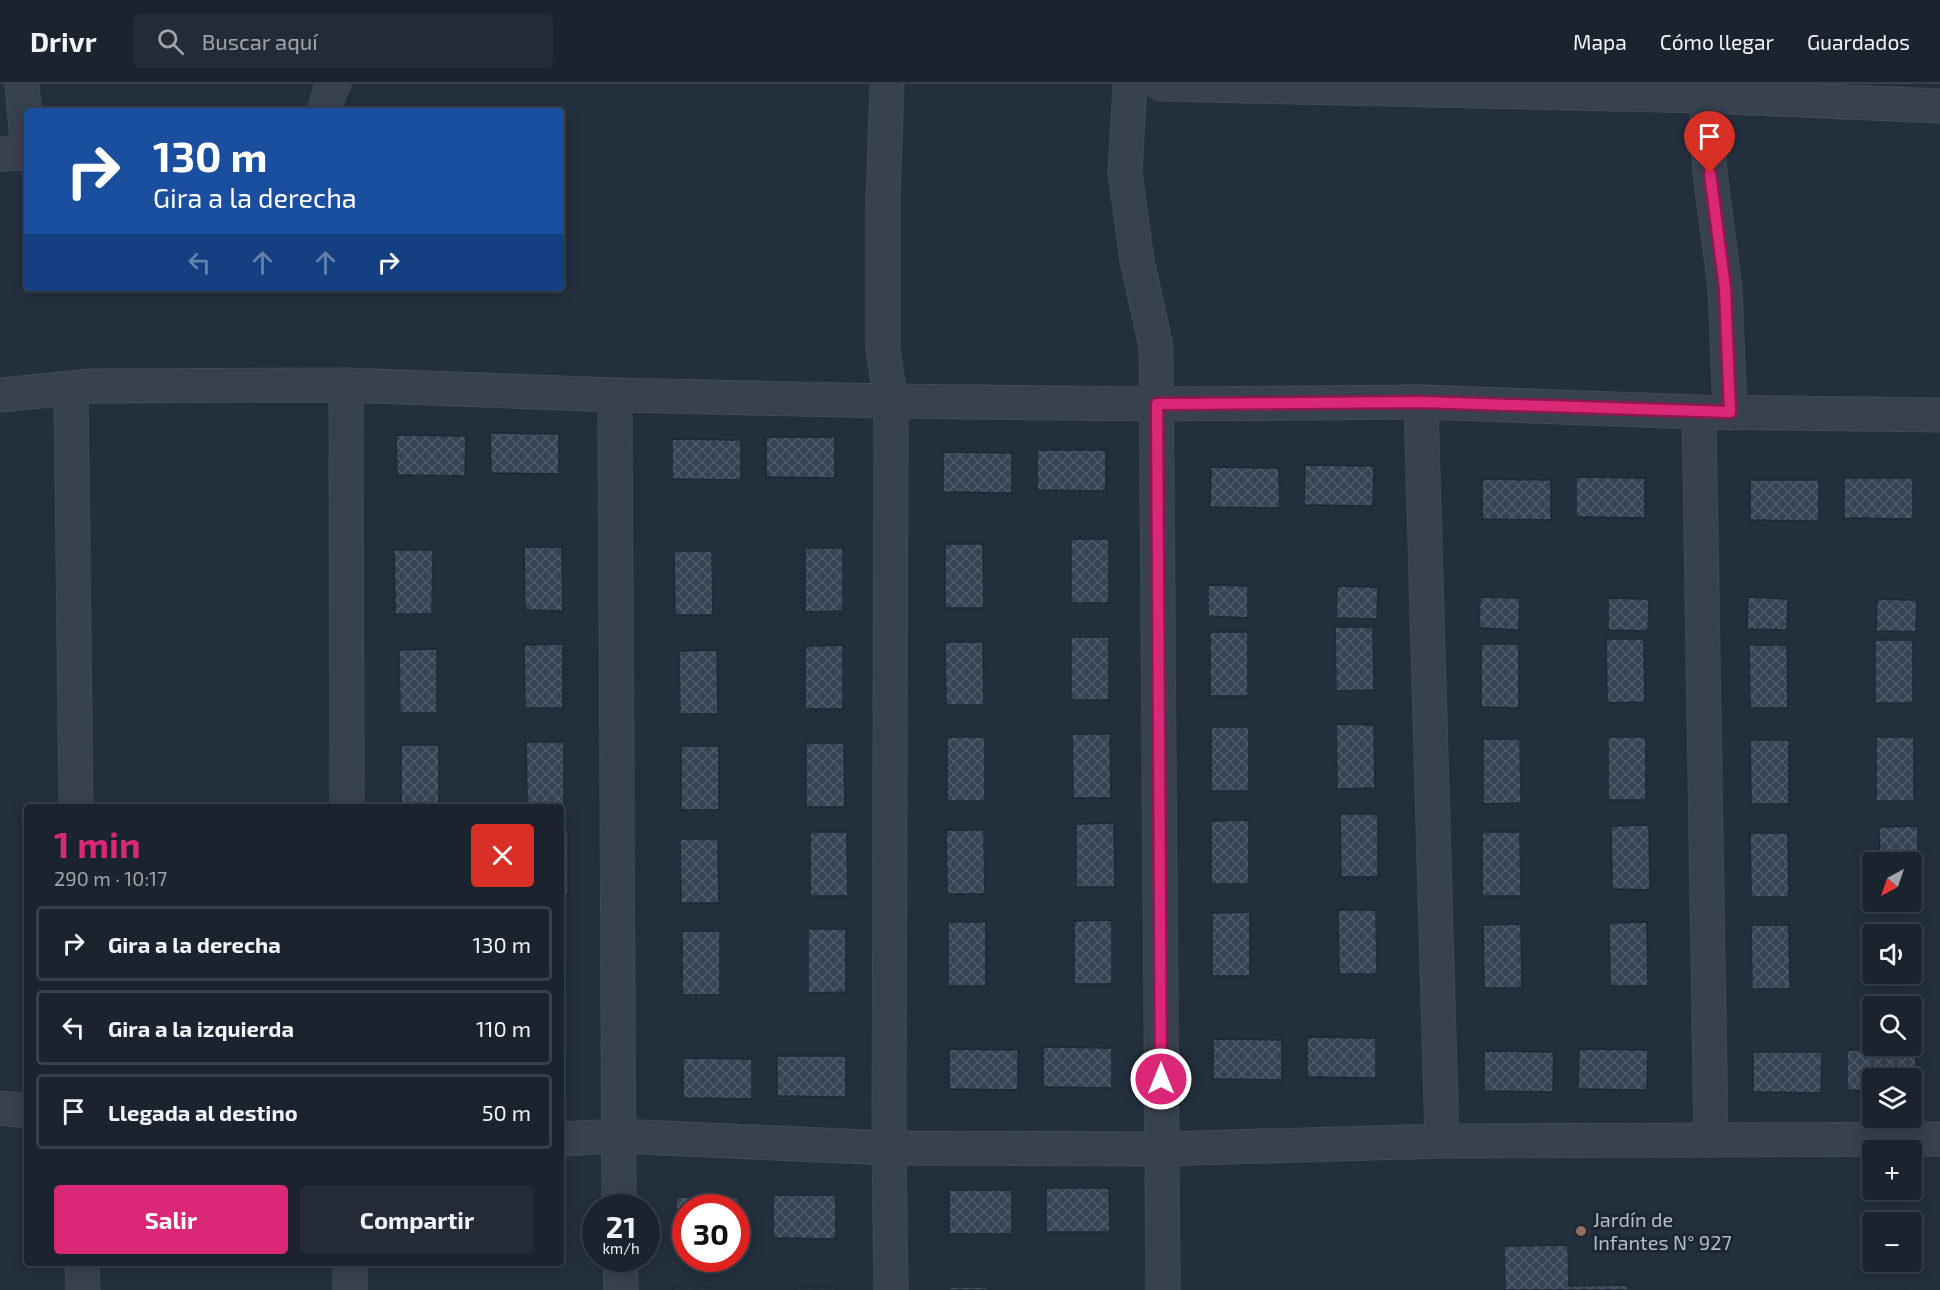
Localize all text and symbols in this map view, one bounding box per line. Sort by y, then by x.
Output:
search box [133,14,553,68]
text: Drivr [30,24,97,58]
icon: search [154,25,187,58]
text: Buscar aquí [202,28,318,54]
text: Mapa [1573,29,1627,54]
text: Cómo llegar [1660,29,1774,54]
text: Guardados [1807,29,1910,54]
pin [1684,111,1735,173]
icon: arrive [1693,120,1726,153]
text: 130 m [153,130,268,180]
icon: right [54,132,132,210]
text: Gira a la derecha [153,181,357,213]
icon: left [183,246,216,279]
icon: ahead [246,246,279,279]
icon: ahead [309,246,342,279]
icon: right [372,246,405,279]
text: 1 min [54,822,141,865]
button: close [471,824,534,887]
north arrow [1862,852,1922,912]
map controls [1862,852,1922,1272]
text: 290 m · 10:17 [54,866,167,890]
button: sound [1862,924,1922,984]
icon: right [57,927,90,960]
text: Gira a la derecha [108,931,281,957]
text: 130 m [473,931,531,957]
button: search [1862,996,1922,1056]
icon: left [57,1011,90,1044]
text: Gira a la izquierda [108,1015,294,1041]
text: 110 m [476,1015,531,1041]
position arrow [1129,1047,1193,1111]
button: layers [1862,1068,1922,1128]
icon: arrive [57,1095,90,1128]
text: Llegada al destino [108,1099,298,1125]
text: 50 m [482,1099,531,1125]
button: + [1862,1140,1922,1200]
button: Salir [54,1185,288,1254]
button: Compartir [300,1185,534,1254]
speed limit sign: 30 [672,1194,750,1272]
place label: Jardín de Infantes N° 927 [1593,1207,1732,1254]
text: 21 [606,1208,636,1244]
button: − [1862,1212,1922,1272]
marker: Jardín de Infantes N° 927 [1574,1224,1588,1238]
text: km/h [602,1239,640,1257]

